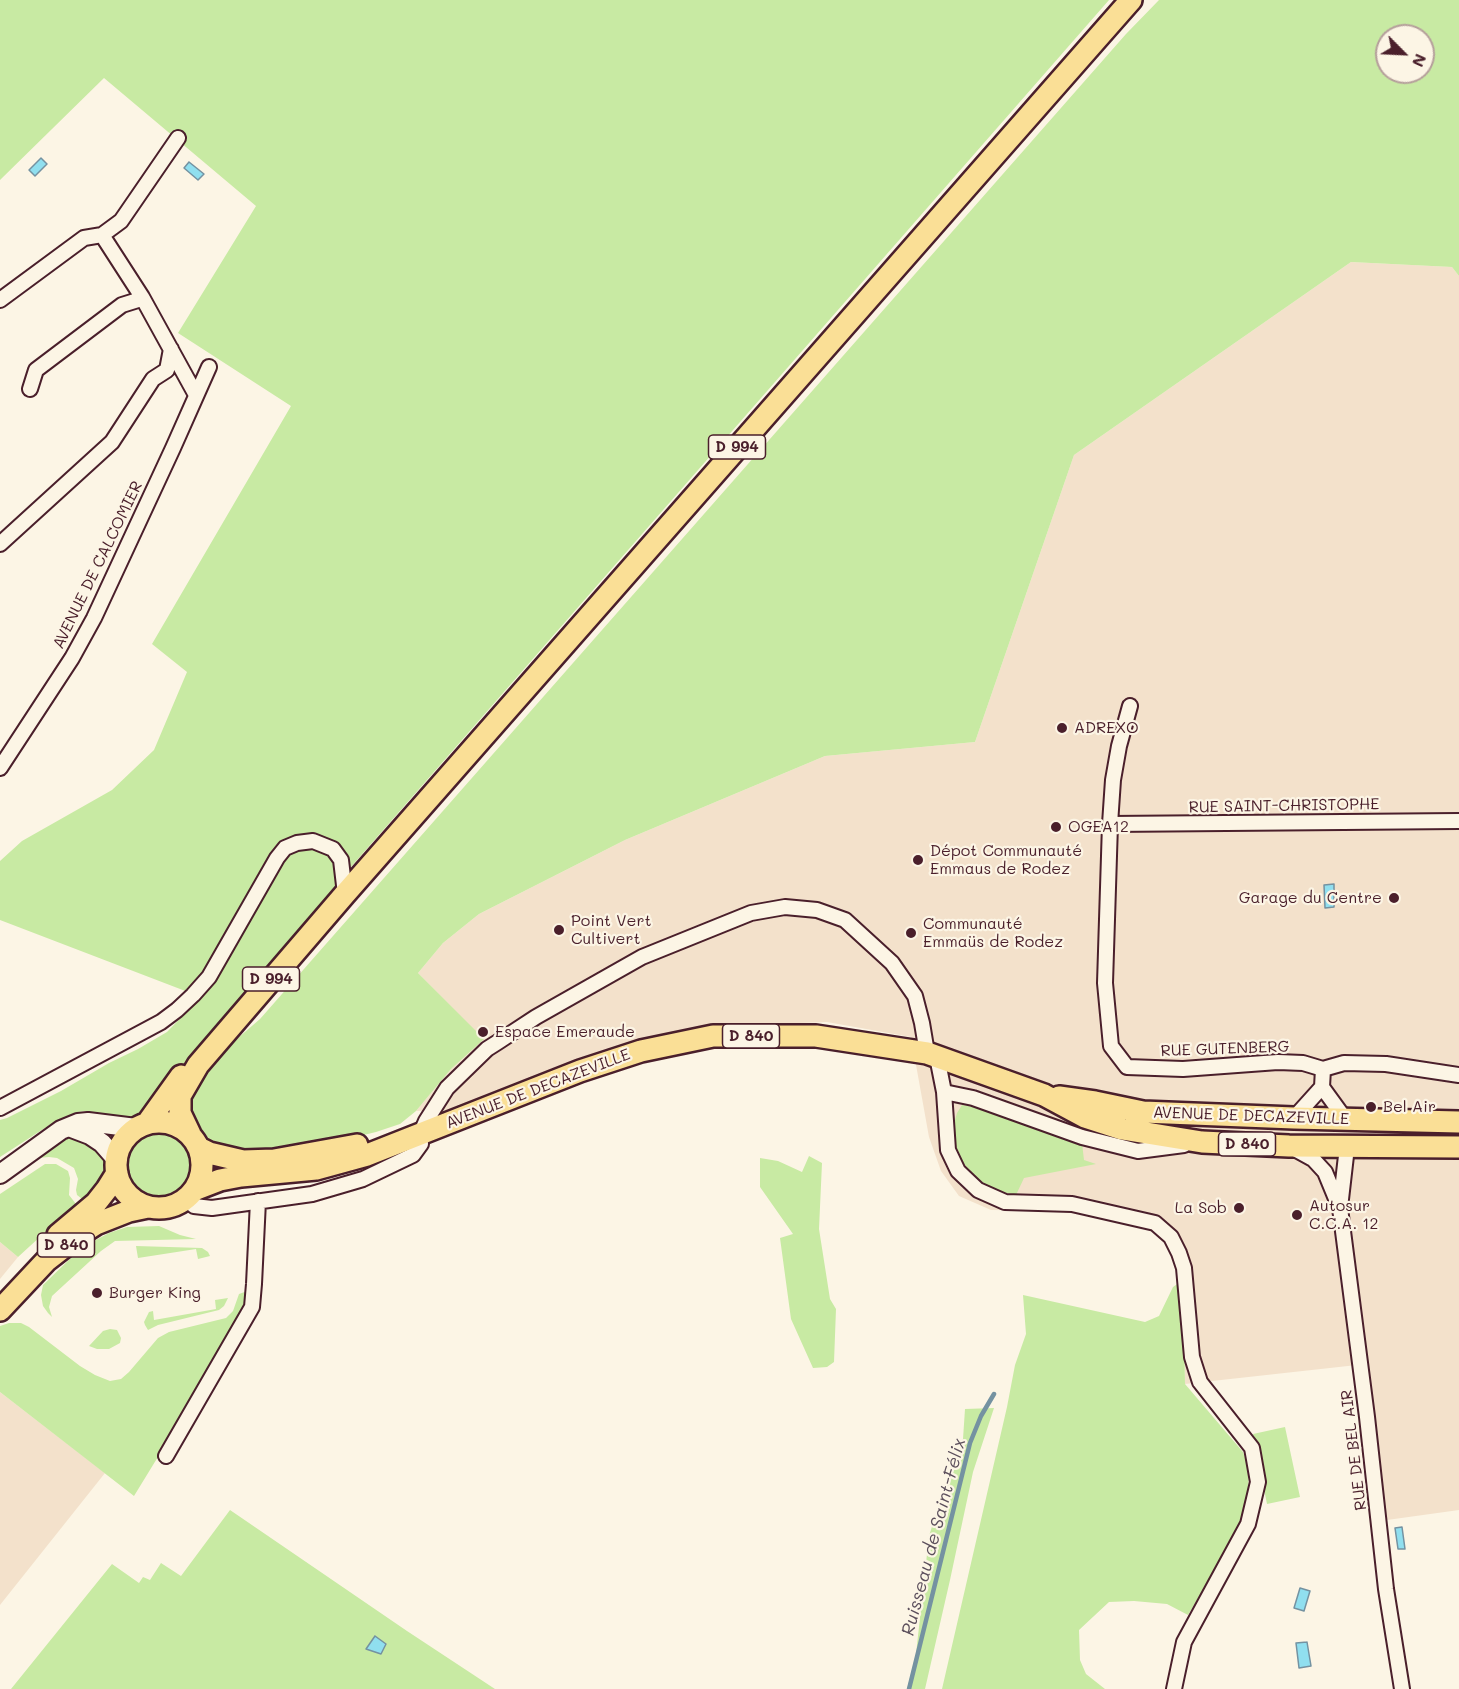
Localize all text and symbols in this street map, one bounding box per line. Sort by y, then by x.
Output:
north arrow [1375,24,1435,84]
text: N [1408,51,1432,71]
road number: D 994 [708,435,766,459]
street label: AVENUE DE CALCOMIER [49,478,147,652]
place label: ADREXO [1074,718,1139,738]
marker: ADREXO [1055,721,1069,735]
street label: RUE SAINT-CHRISTOPHE [1188,795,1380,817]
place label: OGEA12 [1068,817,1129,837]
marker: OGEA12 [1049,820,1063,834]
place label: Dépot Communauté Emmaus de Rodez [930,841,1082,879]
marker: Dépot Communauté Emmaus de Rodez [911,853,925,867]
place label: Garage du Centre [1239,888,1382,908]
marker: Garage du Centre [1387,891,1401,905]
place label: Point Vert Cultivert [571,911,651,949]
place label: Communauté Emmaüs de Rodez [923,914,1063,952]
marker: Point Vert Cultivert [552,923,566,937]
marker: Communauté Emmaüs de Rodez [904,926,918,940]
road number: D 994 [242,967,300,991]
place label: Espace Emeraude [495,1022,635,1042]
road number: D 840 [722,1024,780,1048]
marker: Espace Emeraude [476,1025,490,1039]
street label: RUE GUTENBERG [1160,1037,1290,1061]
street label: AVENUE DE DECAZEVILLE [443,1045,633,1133]
place label: Bel Air [1383,1097,1436,1117]
marker: Bel Air [1364,1100,1378,1114]
street label: AVENUE DE DECAZEVILLE [1153,1103,1349,1129]
road number: D 840 [1218,1132,1276,1156]
place label: Autosur C.C.A. 12 [1309,1196,1378,1234]
place label: La Sob [1175,1198,1227,1218]
marker: La Sob [1232,1201,1246,1215]
marker: Autosur C.C.A. 12 [1290,1208,1304,1222]
road number: D 840 [38,1233,94,1257]
place label: Burger King [109,1283,201,1303]
marker: Burger King [90,1286,104,1300]
street label: RUE DE BEL AIR [1337,1389,1371,1511]
water label: Ruisseau de Saint-Félix [897,1436,971,1638]

